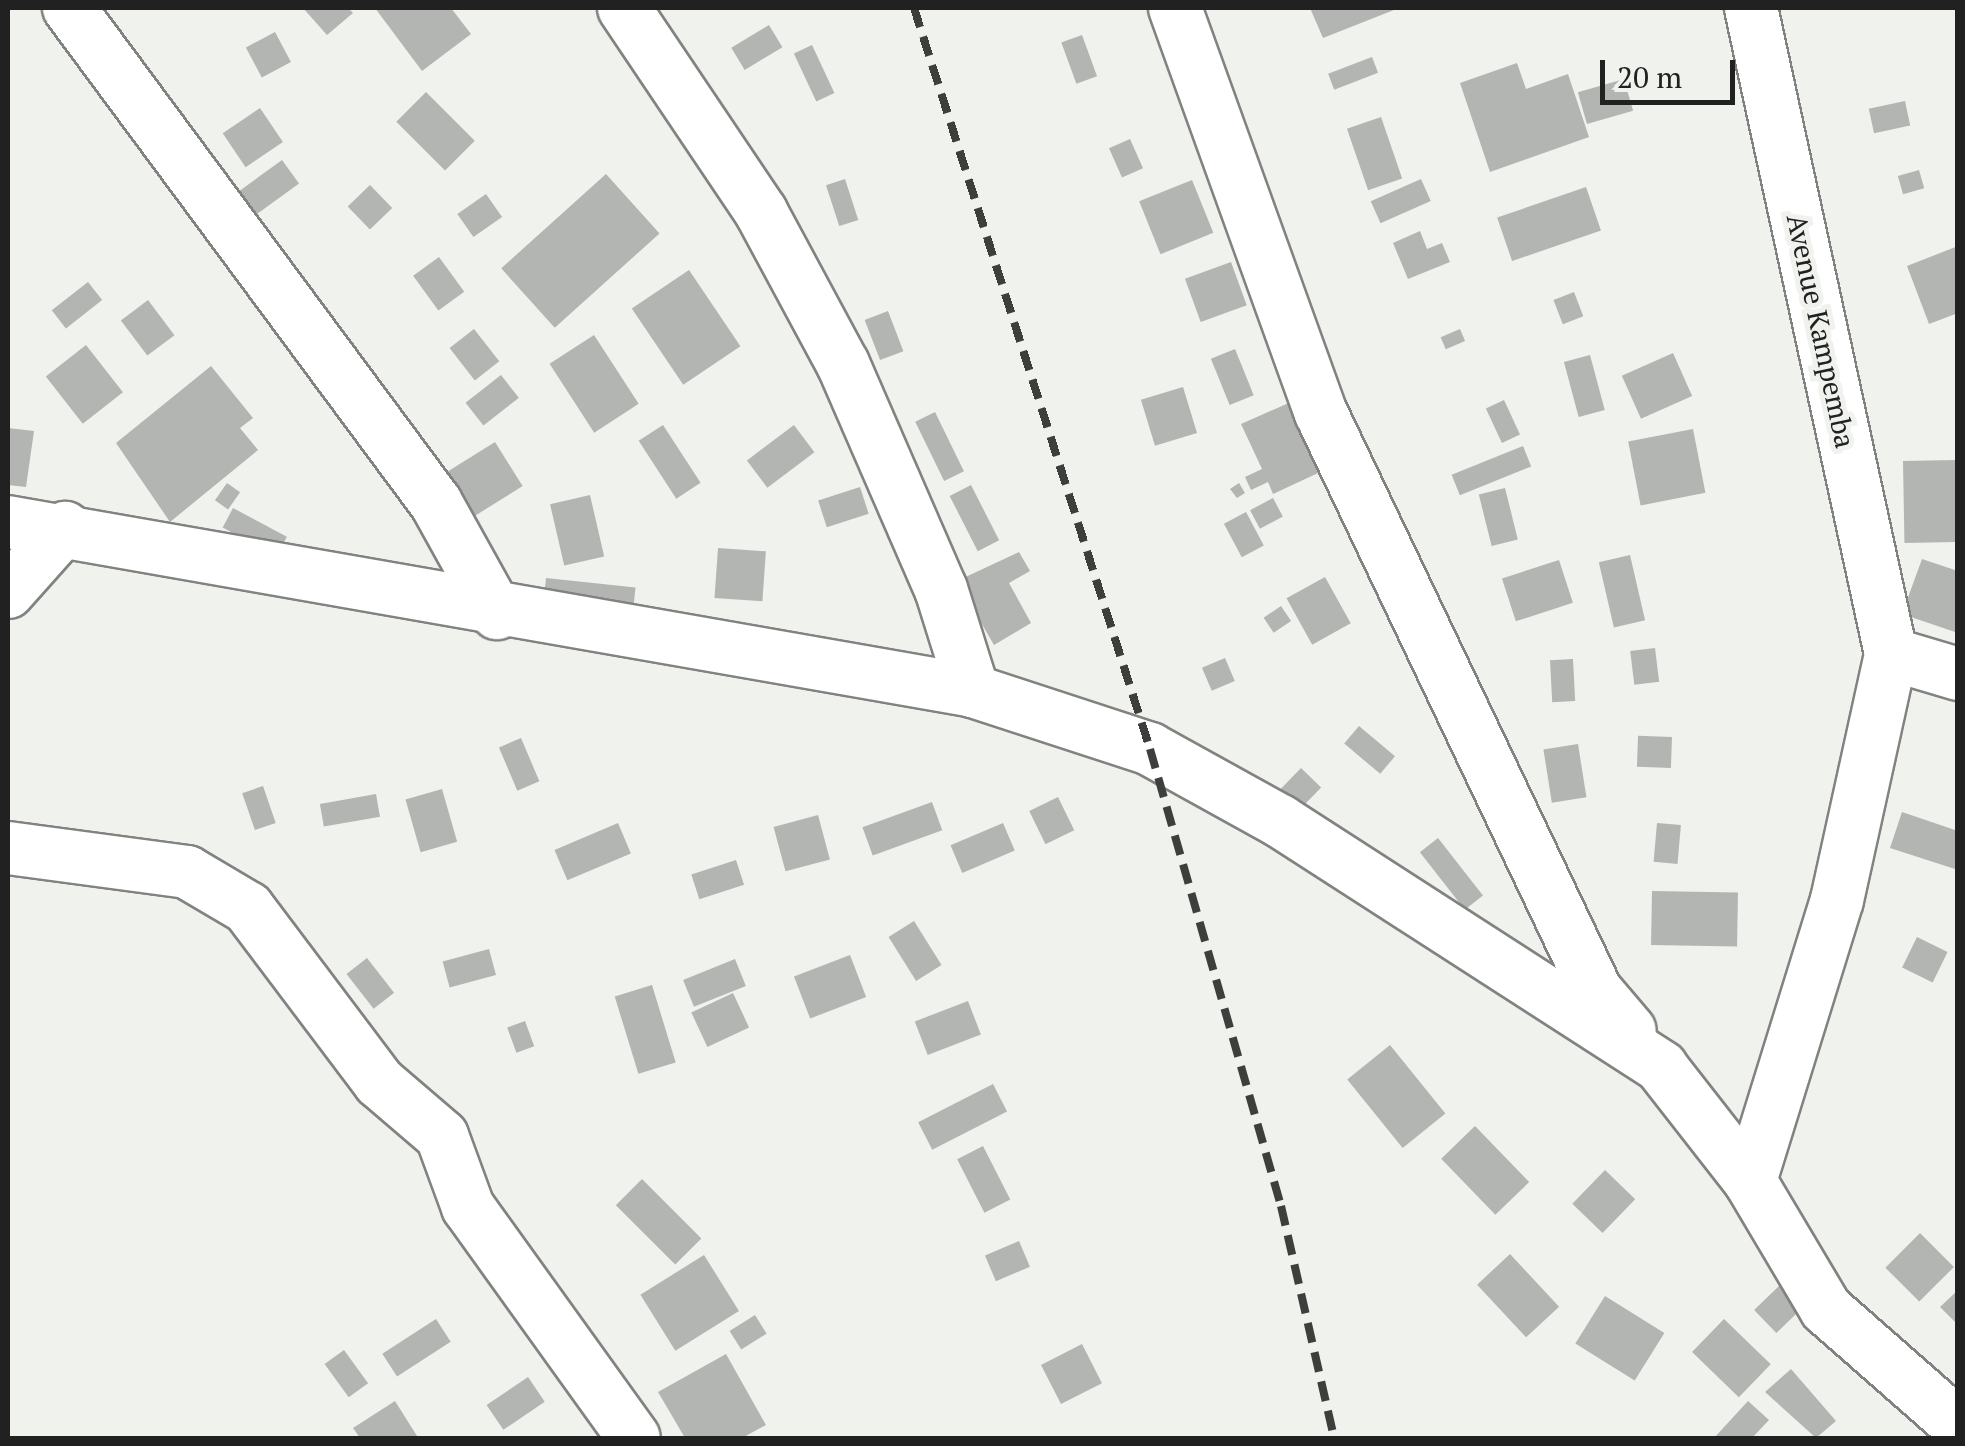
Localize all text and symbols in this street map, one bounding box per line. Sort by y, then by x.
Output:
scale bar [1605,40,1740,102]
text: 20 m [1617,57,1682,97]
street label: Avenue Kampemba [1780,211,1862,451]

